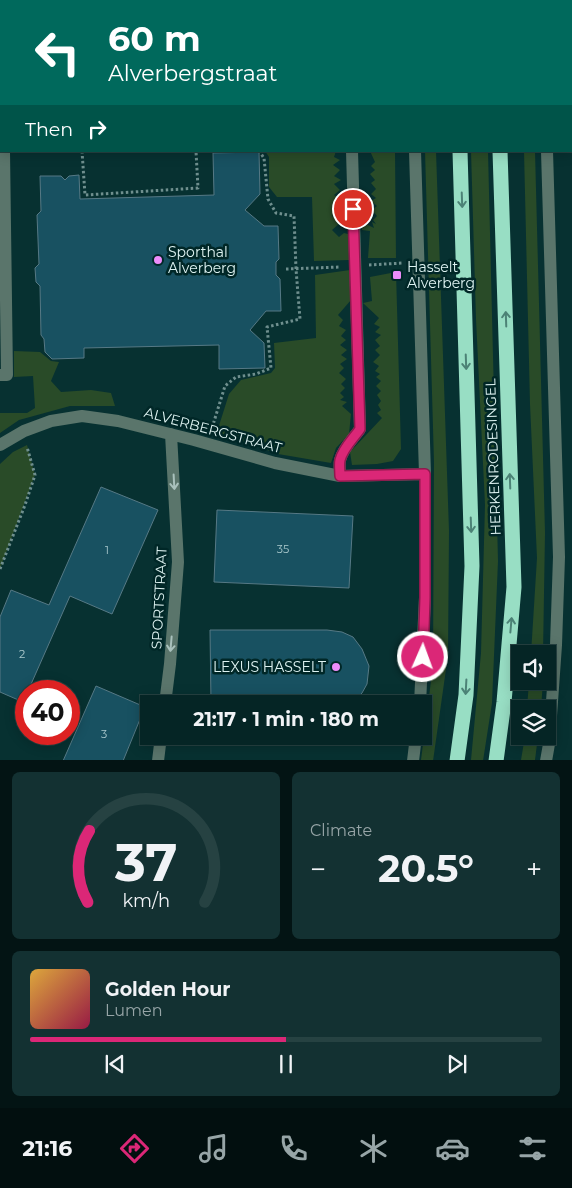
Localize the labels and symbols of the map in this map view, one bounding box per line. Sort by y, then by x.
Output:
pin [332,188,374,230]
one-way arrow [457,192,467,208]
place label: Sporthal Alverberg [168,243,236,277]
marker: Sporthal Alverberg [152,254,164,266]
place label: Hasselt Alverberg [407,258,475,292]
marker: Hasselt Alverberg [391,269,403,281]
one-way arrow [501,311,510,327]
one-way arrow [462,354,471,370]
street label: HERKENRODESINGEL [481,377,505,536]
street label: ALVERBERGSTRAAT [142,403,284,457]
one-way arrow [506,473,515,489]
one-way arrow [169,474,178,490]
one-way arrow [466,516,476,533]
house number: 35 [277,542,289,556]
house number: 1 [105,543,109,557]
street label: SPORTSTRAAT [147,546,171,650]
one-way arrow [506,617,515,633]
position arrow [396,630,448,682]
one-way arrow [166,636,176,652]
house number: 2 [19,647,25,661]
place label: LEXUS HASSELT [213,658,326,676]
marker: LEXUS HASSELT [330,661,342,673]
one-way arrow [462,679,471,695]
speed limit sign: 40 [15,680,80,745]
house number: 3 [101,727,107,741]

